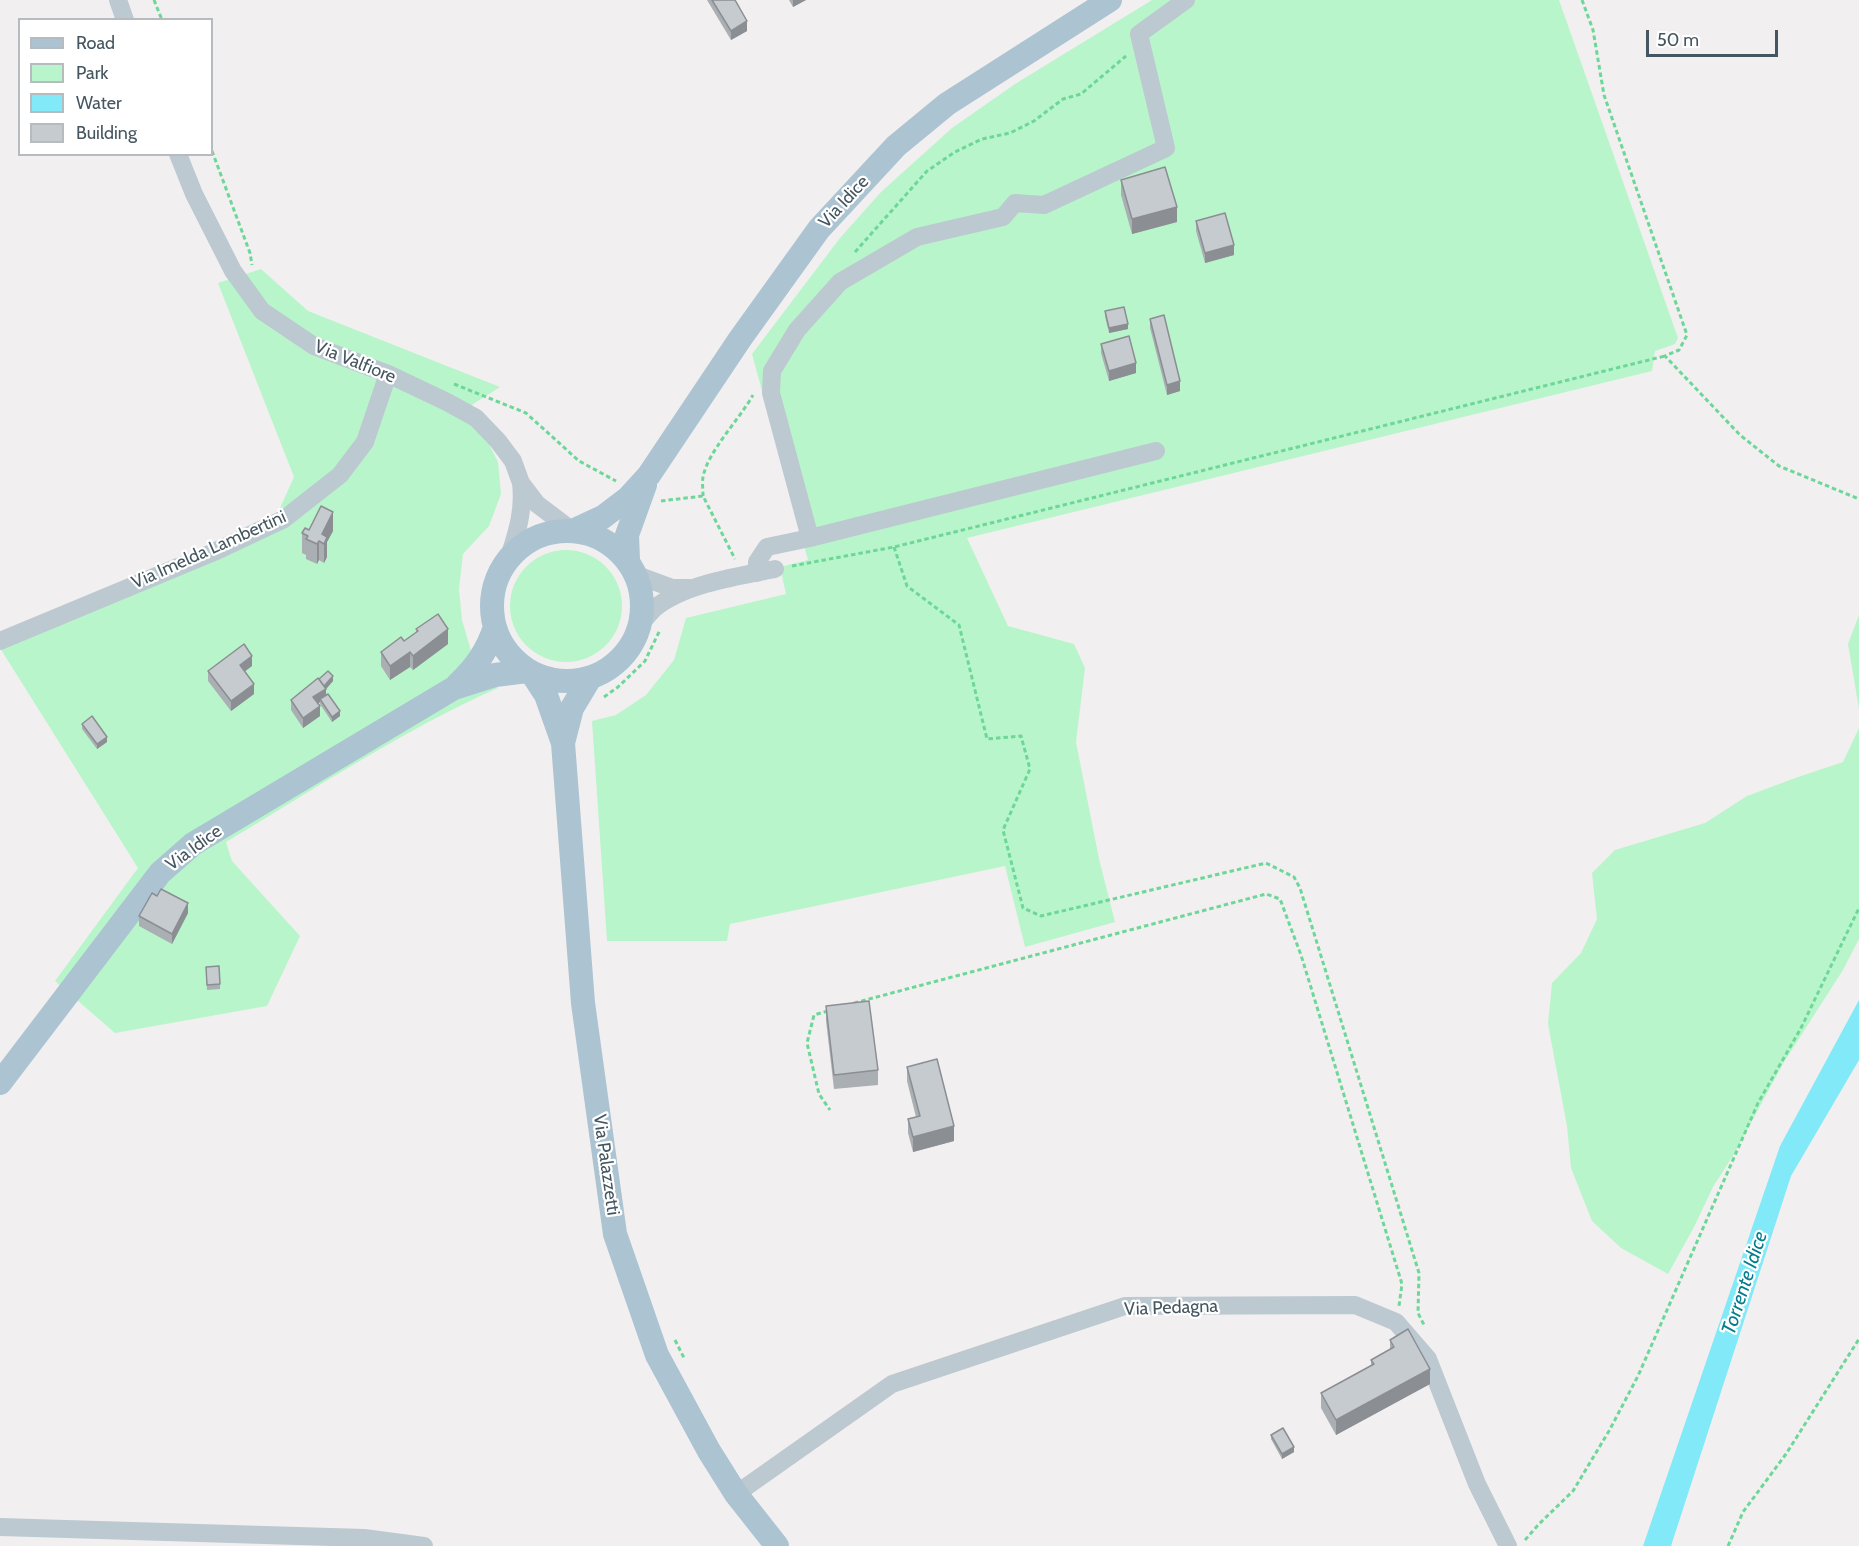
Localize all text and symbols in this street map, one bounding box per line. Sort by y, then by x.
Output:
legend [18,18,213,156]
scale bar [1649,18,1781,56]
text: 50 m [1657,29,1699,51]
text: Road [76,32,115,54]
text: Park [76,62,108,84]
text: Water [76,92,122,114]
text: Building [76,122,137,144]
street label: Via Idice [814,171,874,233]
street label: Via Valfiore [311,336,399,388]
street label: Via Imelda Lambertini [128,506,290,594]
street label: Via Idice [162,821,226,875]
street label: Via Palazzetti [588,1113,624,1217]
water label: Torrente Idice [1717,1228,1773,1338]
street label: Via Pedagna [1124,1296,1218,1320]

